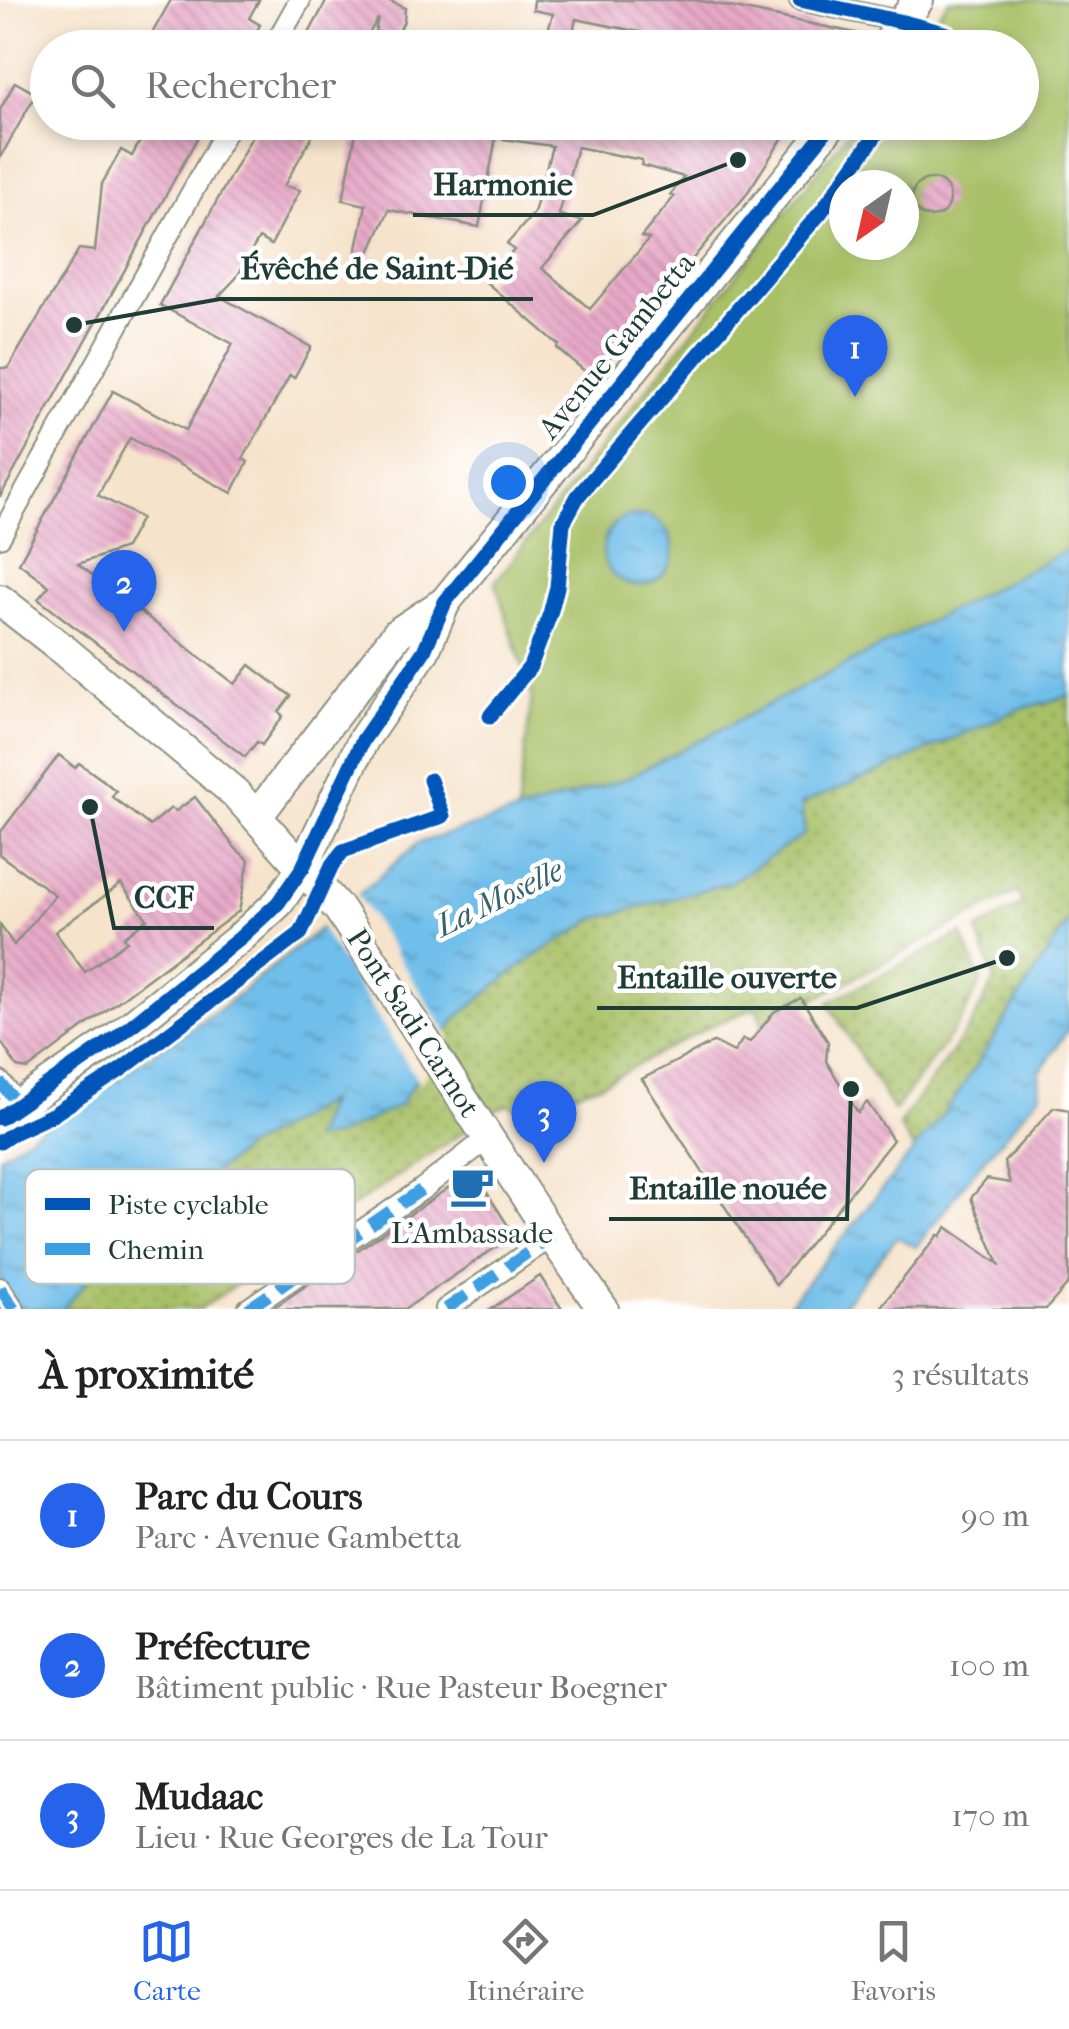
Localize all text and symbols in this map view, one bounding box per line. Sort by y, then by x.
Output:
search box [30,30,1039,140]
icon: search [65,58,120,113]
text: Rechercher [145,63,336,108]
callout: Harmonie [413,153,593,215]
text: Harmonie [433,166,573,203]
north arrow [829,170,919,260]
callout: Évêché de Saint-Dié [220,237,533,299]
street label: Avenue Gambetta [531,245,703,447]
text: Évêché de Saint-Dié [240,249,514,287]
pin: 1 [822,314,888,397]
your location [483,457,534,508]
pin: 2 [92,550,156,632]
water label: La Moselle [428,851,569,945]
callout: CCF [114,866,214,928]
text: CCF [134,879,194,916]
street label: Pont Sadi Carnot [339,922,487,1124]
callout: Entaille ouverte [597,946,857,1008]
text: Entaille ouverte [617,959,837,996]
pin: 3 [512,1080,576,1163]
callout: Entaille nouée [609,1157,847,1219]
cafe icon: L’Ambassade [448,1162,496,1210]
legend [25,1169,355,1284]
text: Entaille nouée [629,1170,827,1207]
text: Piste cyclable [108,1188,269,1221]
place label: L’Ambassade [391,1216,553,1251]
text: Chemin [108,1233,204,1266]
text: À proximité [40,1350,254,1399]
text: 3 résultats [892,1356,1029,1393]
text: Parc du Cours [135,1474,363,1519]
text: 1 [67,1497,78,1534]
text: 90 m [961,1497,1029,1534]
text: Parc · Avenue Gambetta [135,1519,461,1556]
text: Préfecture [135,1624,310,1669]
text: 2 [64,1647,81,1684]
text: 100 m [949,1647,1029,1684]
text: Bâtiment public · Rue Pasteur Boegner [135,1669,667,1706]
text: Mudaac [135,1774,263,1819]
text: 3 [66,1797,79,1834]
text: 170 m [951,1797,1029,1834]
text: Lieu · Rue Georges de La Tour [135,1819,548,1856]
tab: Carte [133,1914,201,2007]
tab: Itinéraire [467,1914,584,2007]
tab: Favoris [851,1914,936,2007]

